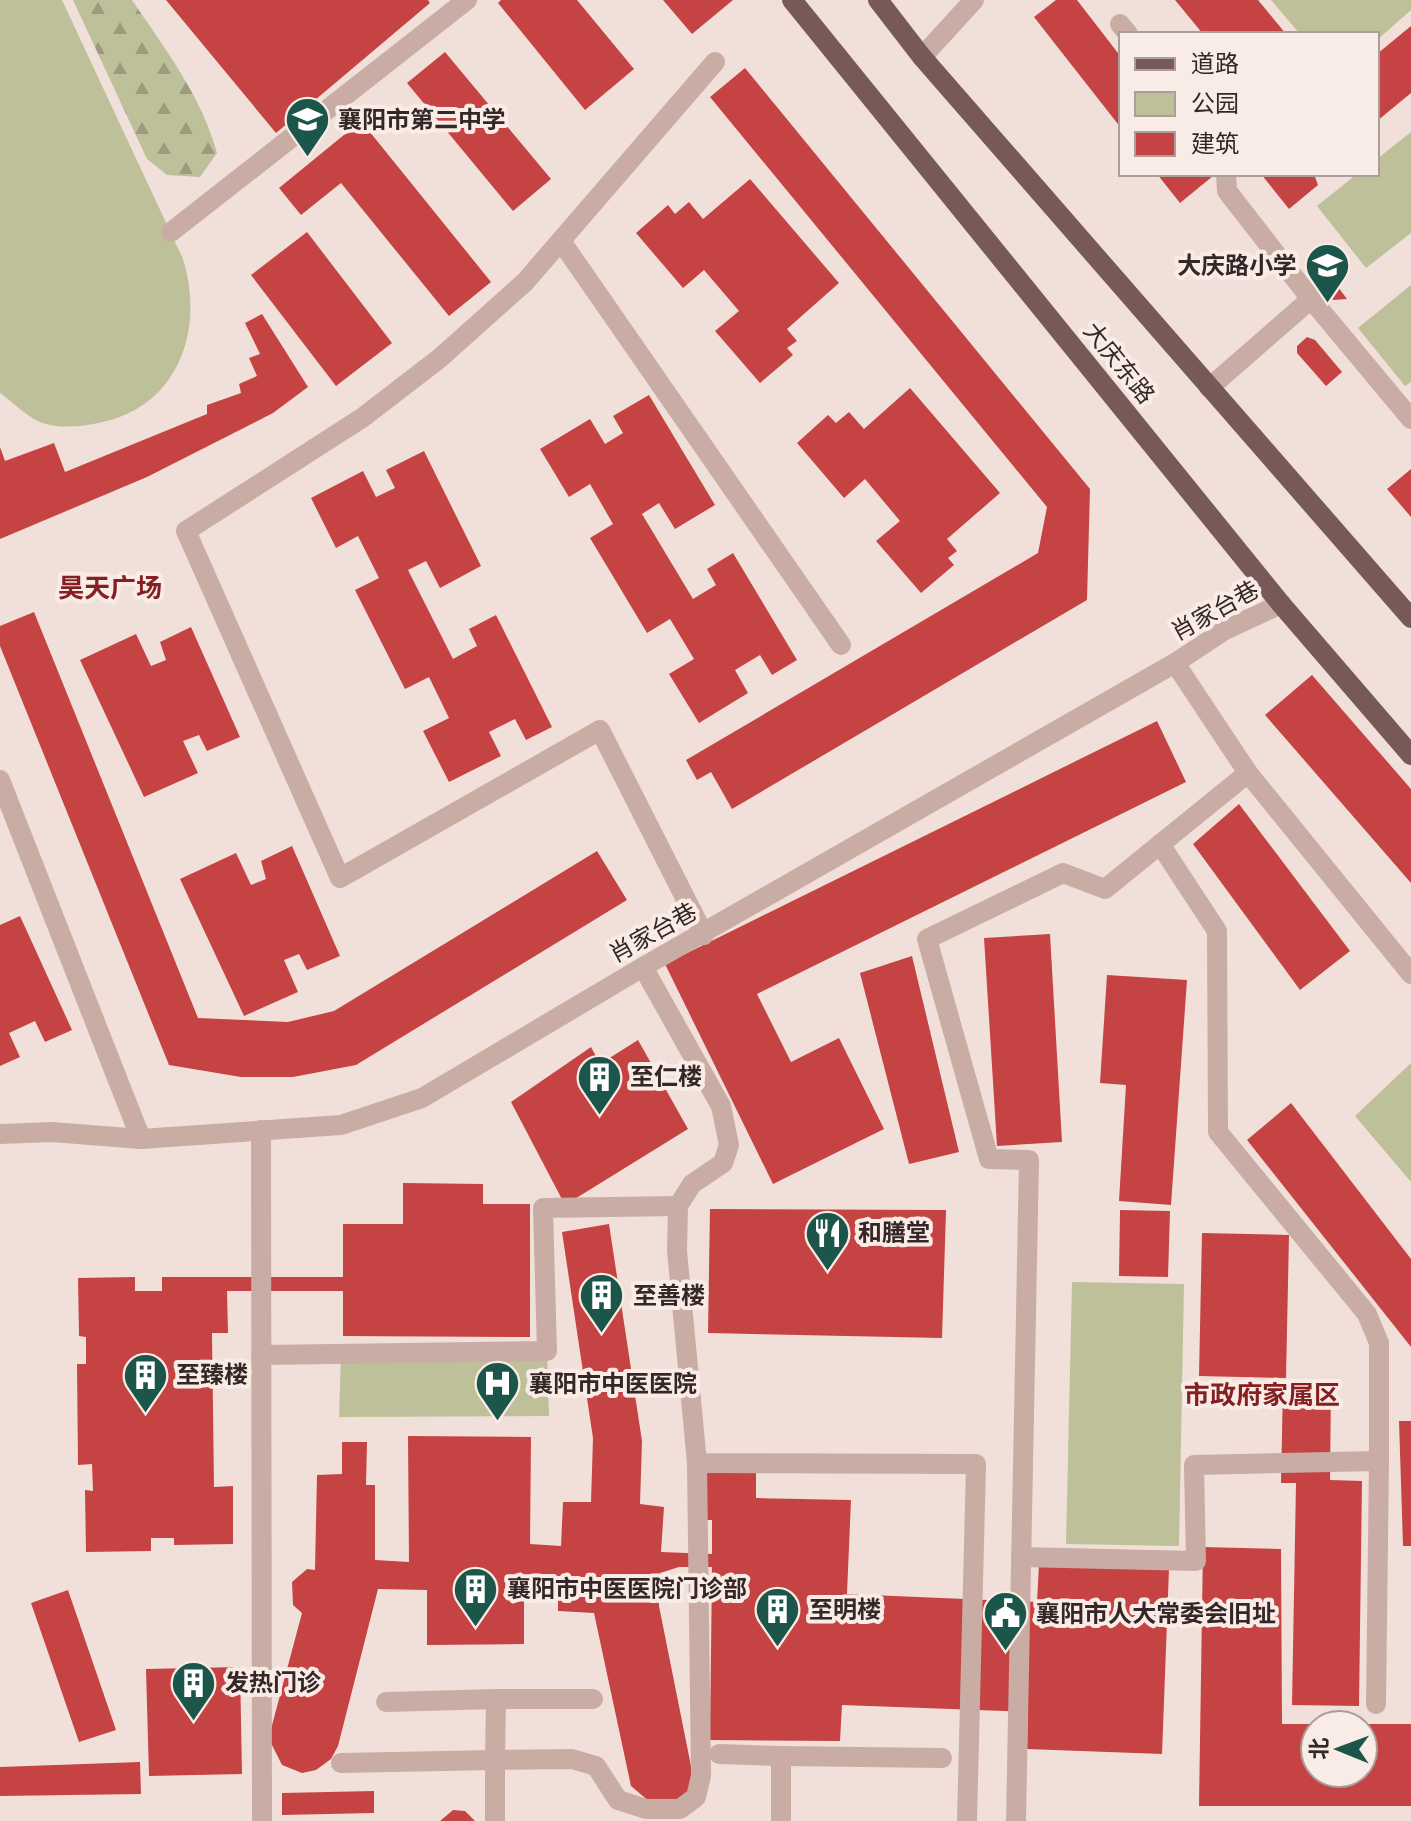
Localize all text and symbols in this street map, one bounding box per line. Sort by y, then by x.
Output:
legend [1119,32,1379,176]
text: 道路 [1191,48,1239,79]
text: 公园 [1191,88,1239,119]
school or university icon: 襄阳市第二中学 [283,96,331,159]
place label: 襄阳市第二中学 [338,104,506,135]
text: 建筑 [1191,128,1239,159]
school or university icon: 大庆路小学 [1304,242,1352,305]
place label: 大庆路小学 [1177,250,1297,281]
street label: 大庆东路 [1077,316,1162,410]
district label: 昊天广场 [58,571,162,605]
street label: 肖家台巷 [1165,574,1264,647]
street label: 肖家台巷 [603,896,702,969]
building icon: 至仁楼 [575,1053,623,1116]
place label: 至仁楼 [630,1061,702,1092]
restaurant icon: 和膳堂 [803,1209,851,1272]
place label: 和膳堂 [858,1217,930,1248]
building icon: 至善楼 [578,1272,626,1335]
place label: 至善楼 [633,1280,705,1311]
building icon: 至臻楼 [121,1351,169,1414]
place label: 至臻楼 [176,1359,248,1390]
hospital icon: 襄阳市中医医院 [474,1360,522,1423]
place label: 襄阳市中医医院 [529,1368,697,1399]
district label: 市政府家属区 [1184,1378,1340,1412]
building icon: 襄阳市中医医院门诊部 [452,1565,500,1628]
place label: 襄阳市中医医院门诊部 [507,1573,747,1604]
building icon: 至明楼 [754,1586,802,1649]
public building icon: 襄阳市人大常委会旧址 [981,1590,1029,1653]
place label: 至明楼 [809,1594,881,1625]
place label: 襄阳市人大常委会旧址 [1036,1598,1276,1629]
building icon: 发热门诊 [170,1659,218,1722]
place label: 发热门诊 [225,1667,321,1698]
north arrow [1299,1709,1379,1789]
text: 北 [1305,1737,1333,1760]

